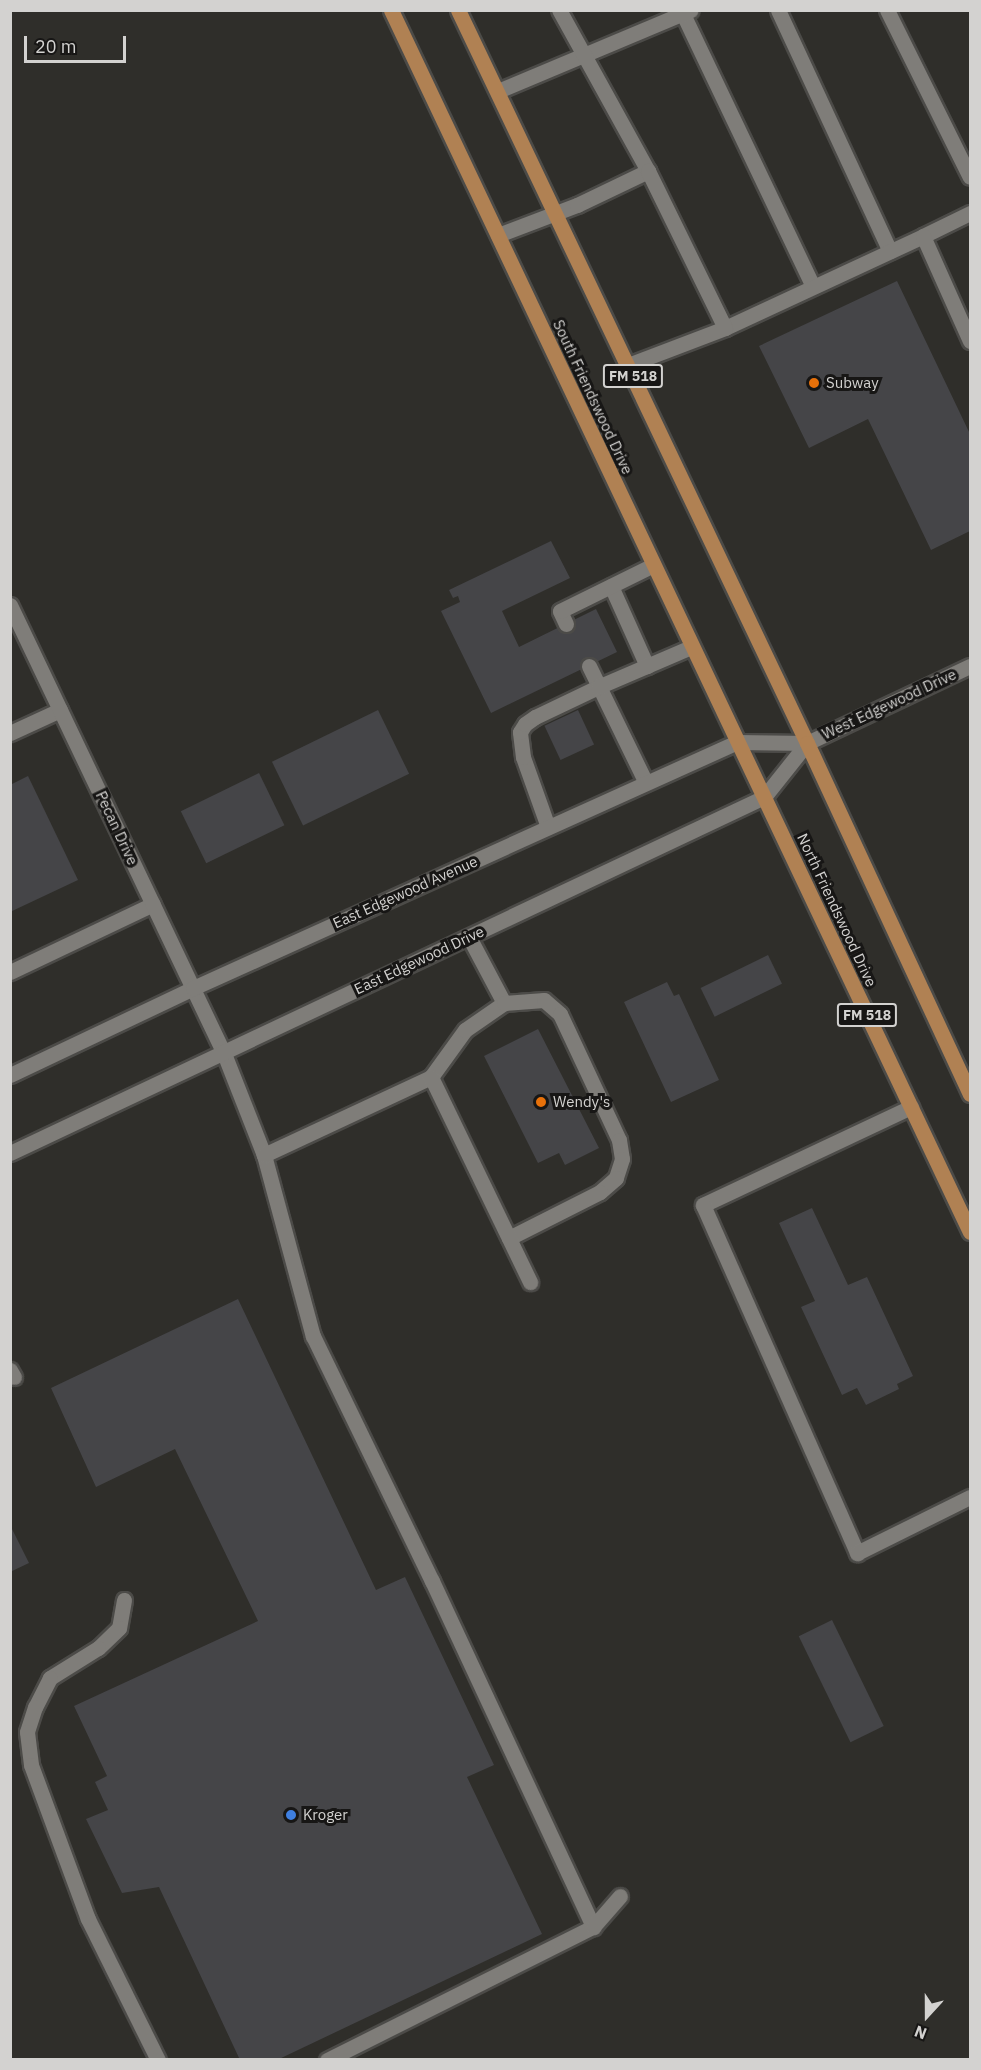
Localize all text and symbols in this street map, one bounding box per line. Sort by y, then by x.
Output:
scale bar [27,24,129,62]
text: 20 m [35,35,77,58]
street label: South Friendswood Drive [549,317,637,477]
road number: FM 518 [602,365,664,387]
place label: Subway [826,374,879,392]
marker: Subway [807,376,821,390]
street label: West Edgewood Drive [819,665,959,743]
street label: Pecan Drive [92,788,142,868]
street label: North Friendswood Drive [794,830,880,990]
street label: East Edgewood Avenue [330,852,480,932]
street label: East Edgewood Drive [351,922,487,998]
road number: FM 518 [836,1004,898,1026]
place label: Wendy's [553,1093,610,1111]
marker: Wendy's [534,1095,548,1109]
place label: Kroger [303,1806,348,1824]
marker: Kroger [284,1808,298,1822]
north arrow [897,1986,957,2046]
text: N [912,2021,930,2044]

